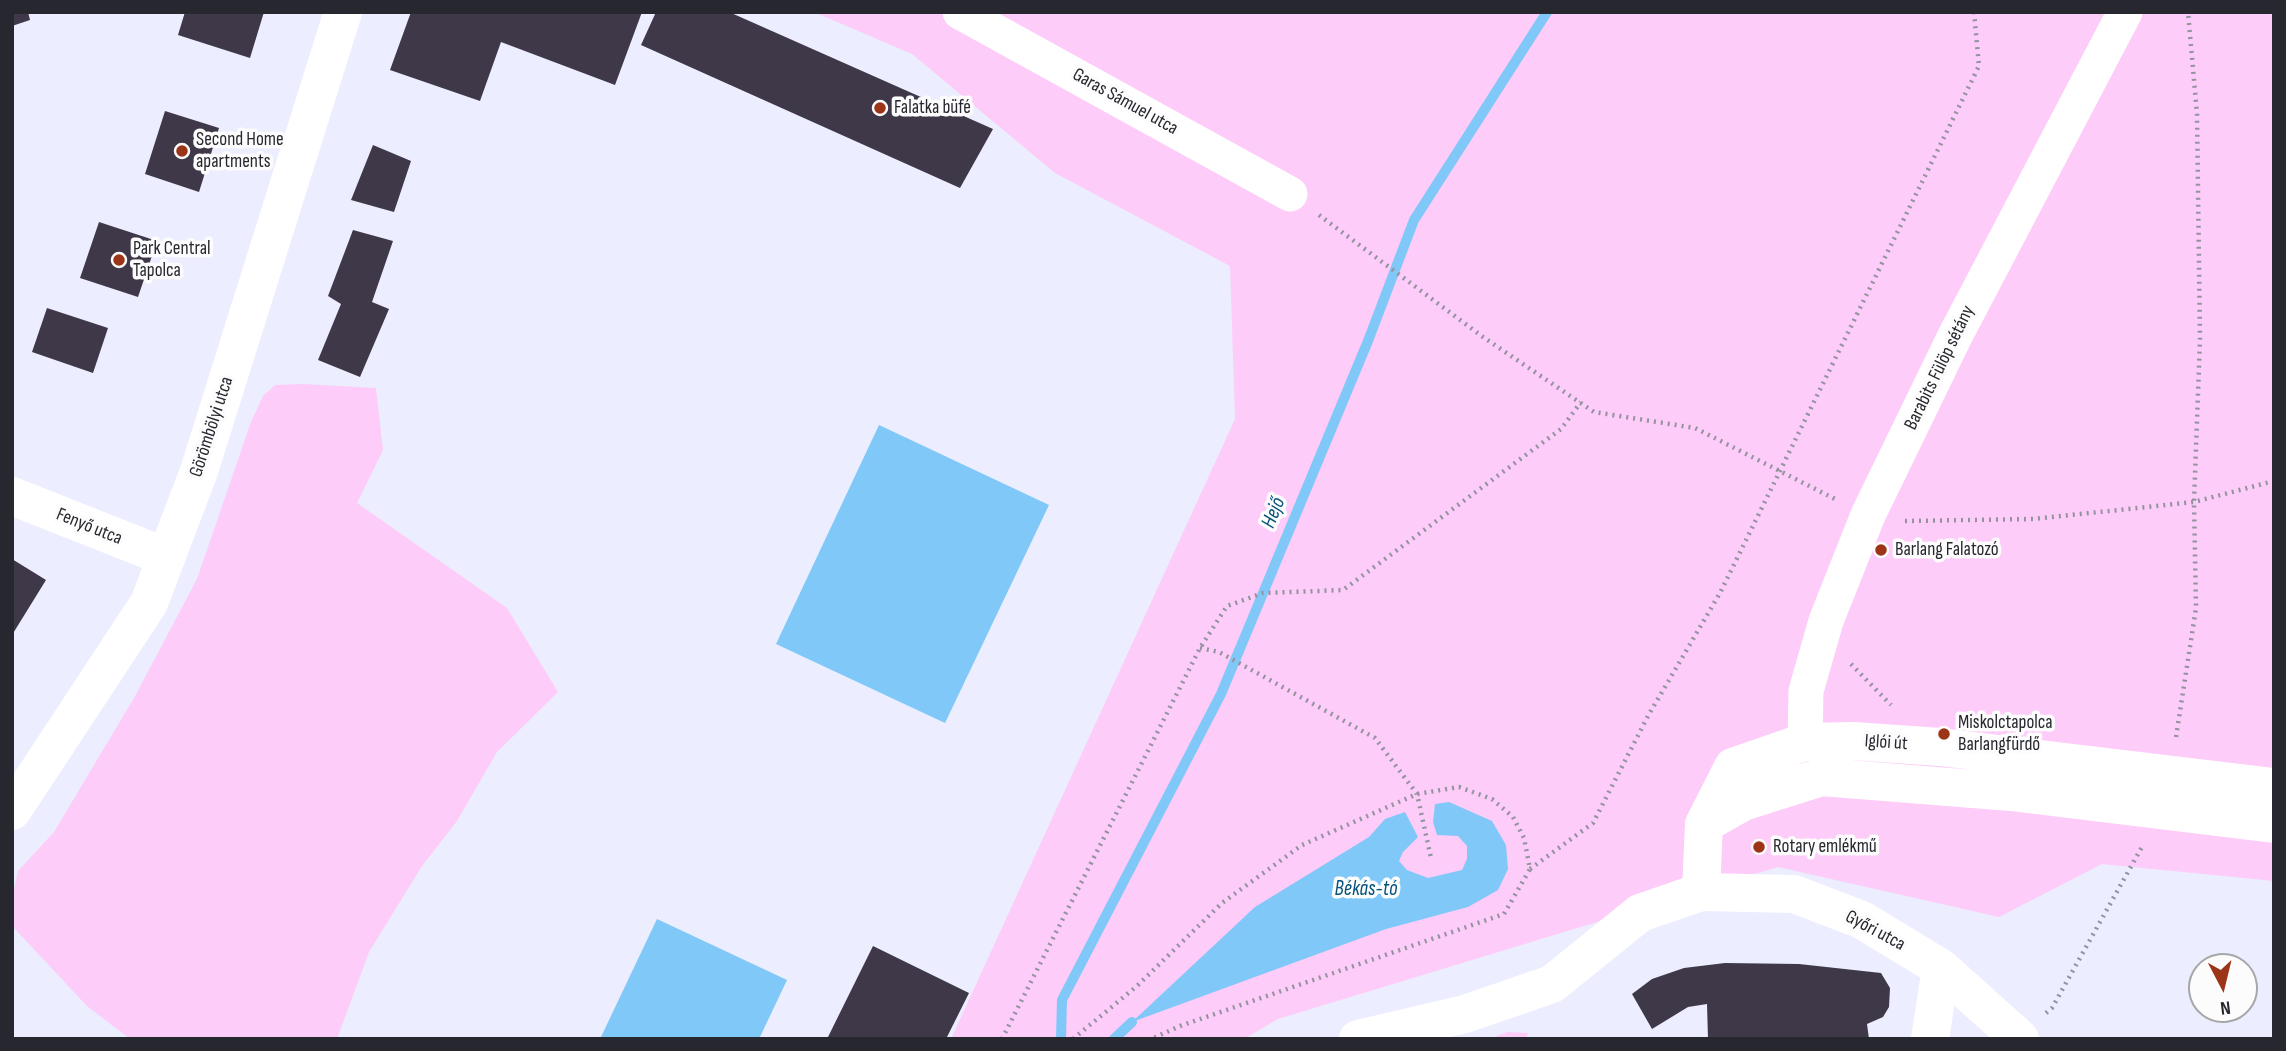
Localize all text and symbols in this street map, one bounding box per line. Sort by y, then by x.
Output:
street label: Garas Sámuel utca [1068,64,1182,140]
place label: Falatka büfé [894,97,971,119]
marker: Falatka büfé [872,100,888,116]
place label: Second Home apartments [196,129,284,173]
marker: Second Home apartments [174,143,190,159]
place label: Park Central Tapolca [133,238,211,282]
marker: Park Central Tapolca [111,252,127,268]
street label: Barabits Fülöp sétány [1900,302,1980,434]
street label: Görömbölyi utca [185,374,239,480]
water label: Hejő [1257,494,1291,532]
street label: Fenyő utca [53,504,125,550]
place label: Barlang Falatozó [1895,539,1999,561]
marker: Barlang Falatozó [1873,542,1889,558]
place label: Miskolctapolca Barlangfürdő [1958,712,2052,756]
marker: Miskolctapolca Barlangfürdő [1936,726,1952,742]
street label: Iglói út [1864,730,1908,756]
place label: Rotary emlékmű [1773,836,1877,858]
marker: Rotary emlékmű [1751,839,1767,855]
water label: Békás-tó [1335,877,1397,903]
street label: Győri utca [1841,906,1909,956]
north arrow [2188,953,2258,1023]
text: N [2219,995,2232,1019]

